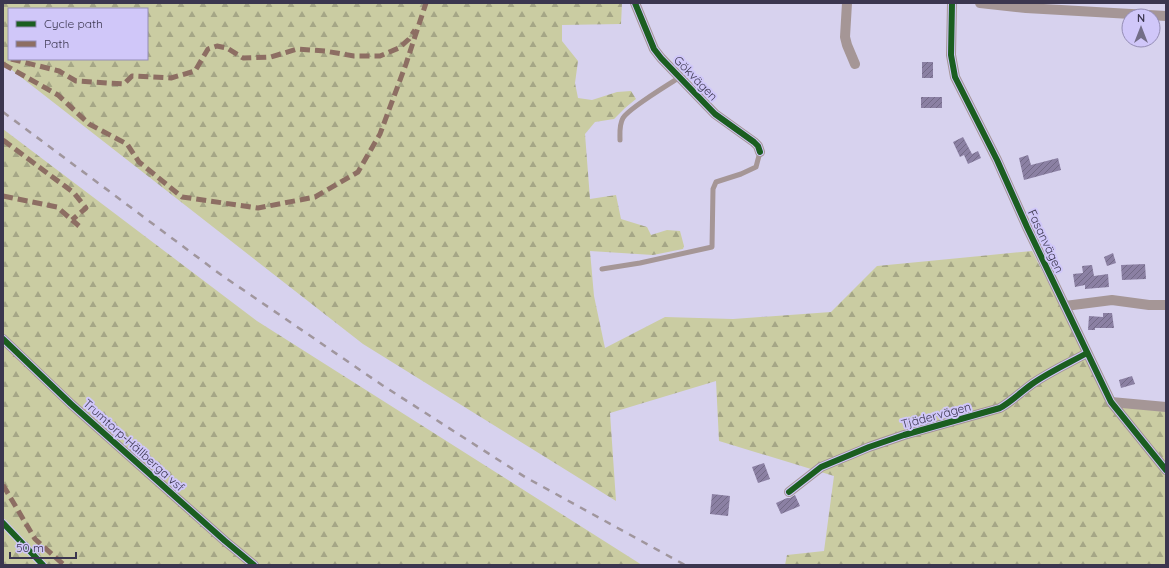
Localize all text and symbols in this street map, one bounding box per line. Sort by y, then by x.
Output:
legend [8,8,148,60]
north arrow [1121,8,1161,48]
text: N [1137,11,1145,25]
text: Cycle path [44,16,103,31]
text: Path [44,36,69,51]
street label: Gökvägen [671,52,721,104]
street label: Fasanvägen [1025,207,1067,275]
street label: Trumtorp-Hällberga vsf [80,396,188,495]
street label: Tjädervägen [899,398,973,432]
scale bar [10,534,76,560]
text: 50 m [16,540,44,555]

